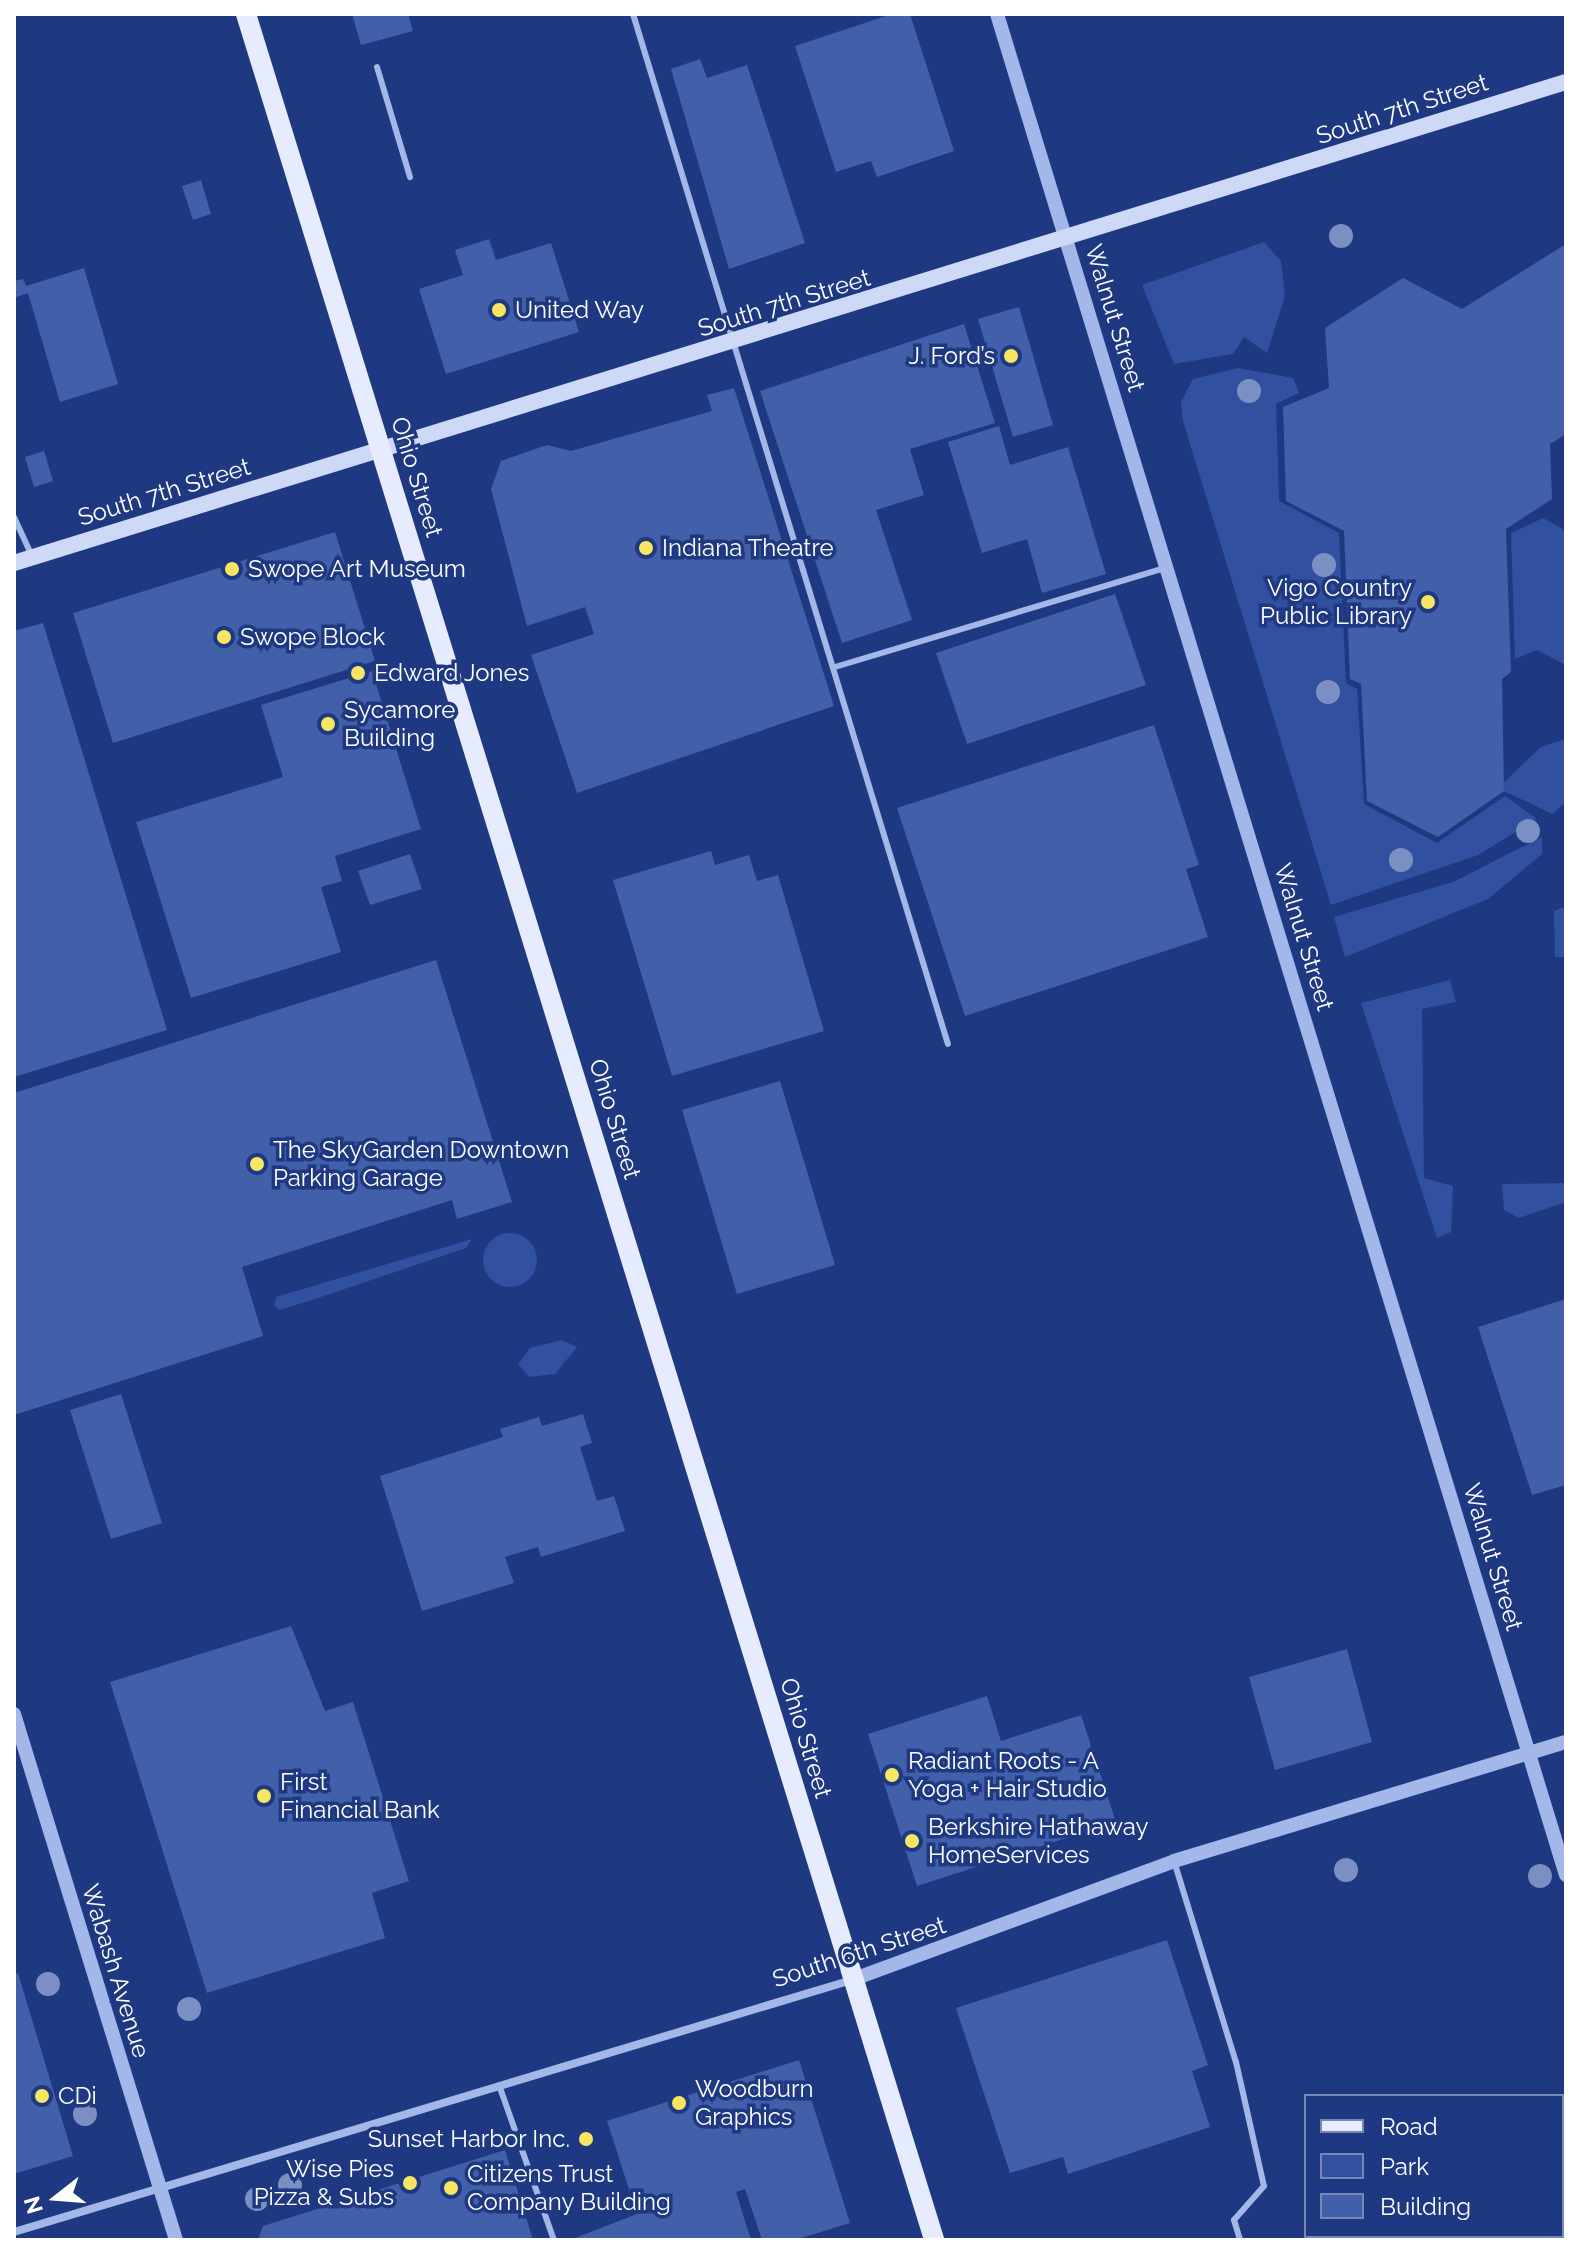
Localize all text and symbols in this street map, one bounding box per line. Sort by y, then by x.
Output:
street label: South 7th Street [1313,68,1491,150]
street label: Walnut Street [1079,241,1151,395]
street label: South 7th Street [694,263,874,343]
place label: United Way [515,296,645,324]
marker: United Way [490,301,508,319]
place label: J. Ford’s [908,342,995,370]
marker: J. Ford’s [1002,347,1020,365]
street label: Ohio Street [385,413,449,541]
street label: South 7th Street [74,452,254,532]
place label: Indiana Theatre [662,534,834,562]
marker: Indiana Theatre [637,539,655,557]
place label: Swope Art Museum [248,555,467,583]
marker: Swope Art Museum [223,560,241,578]
place label: Vigo Country Public Library [1260,574,1412,630]
marker: Vigo Country Public Library [1419,593,1437,611]
place label: Swope Block [240,623,385,651]
marker: Swope Block [215,628,233,646]
place label: Edward Jones [374,659,530,687]
marker: Edward Jones [349,664,367,682]
place label: Sycamore Building [344,696,455,752]
marker: Sycamore Building [319,715,337,733]
street label: Walnut Street [1268,860,1340,1014]
street label: Ohio Street [583,1055,647,1183]
place label: The SkyGarden Downtown Parking Garage [273,1136,569,1192]
marker: The SkyGarden Downtown Parking Garage [248,1155,266,1173]
street label: Walnut Street [1457,1480,1529,1634]
street label: Ohio Street [774,1674,838,1802]
place label: Radiant Roots - A Yoga + Hair Studio [908,1747,1107,1803]
marker: Radiant Roots - A Yoga + Hair Studio [883,1766,901,1784]
place label: First Financial Bank [280,1768,440,1824]
marker: First Financial Bank [255,1787,273,1805]
place label: Berkshire Hathaway HomeServices [928,1813,1148,1869]
marker: Berkshire Hathaway HomeServices [903,1832,921,1850]
street label: Wabash Avenue [76,1880,156,2062]
street label: South 6th Street [769,1910,949,1994]
place label: Woodburn Graphics [695,2075,813,2131]
place label: CDi [58,2082,97,2110]
marker: CDi [33,2087,51,2105]
marker: Woodburn Graphics [670,2094,688,2112]
legend [1304,2094,1564,2238]
text: Road [1380,2112,1438,2141]
place label: Sunset Harbor Inc. [367,2125,570,2153]
marker: Sunset Harbor Inc. [577,2130,595,2148]
text: Park [1380,2152,1429,2181]
place label: Wise Pies Pizza & Subs [254,2155,394,2211]
north arrow [16,2158,96,2238]
place label: Citizens Trust Company Building [467,2160,672,2216]
marker: Wise Pies Pizza & Subs [401,2174,419,2192]
marker: Citizens Trust Company Building [442,2179,460,2197]
text: Building [1380,2192,1471,2221]
text: N [18,2193,48,2217]

